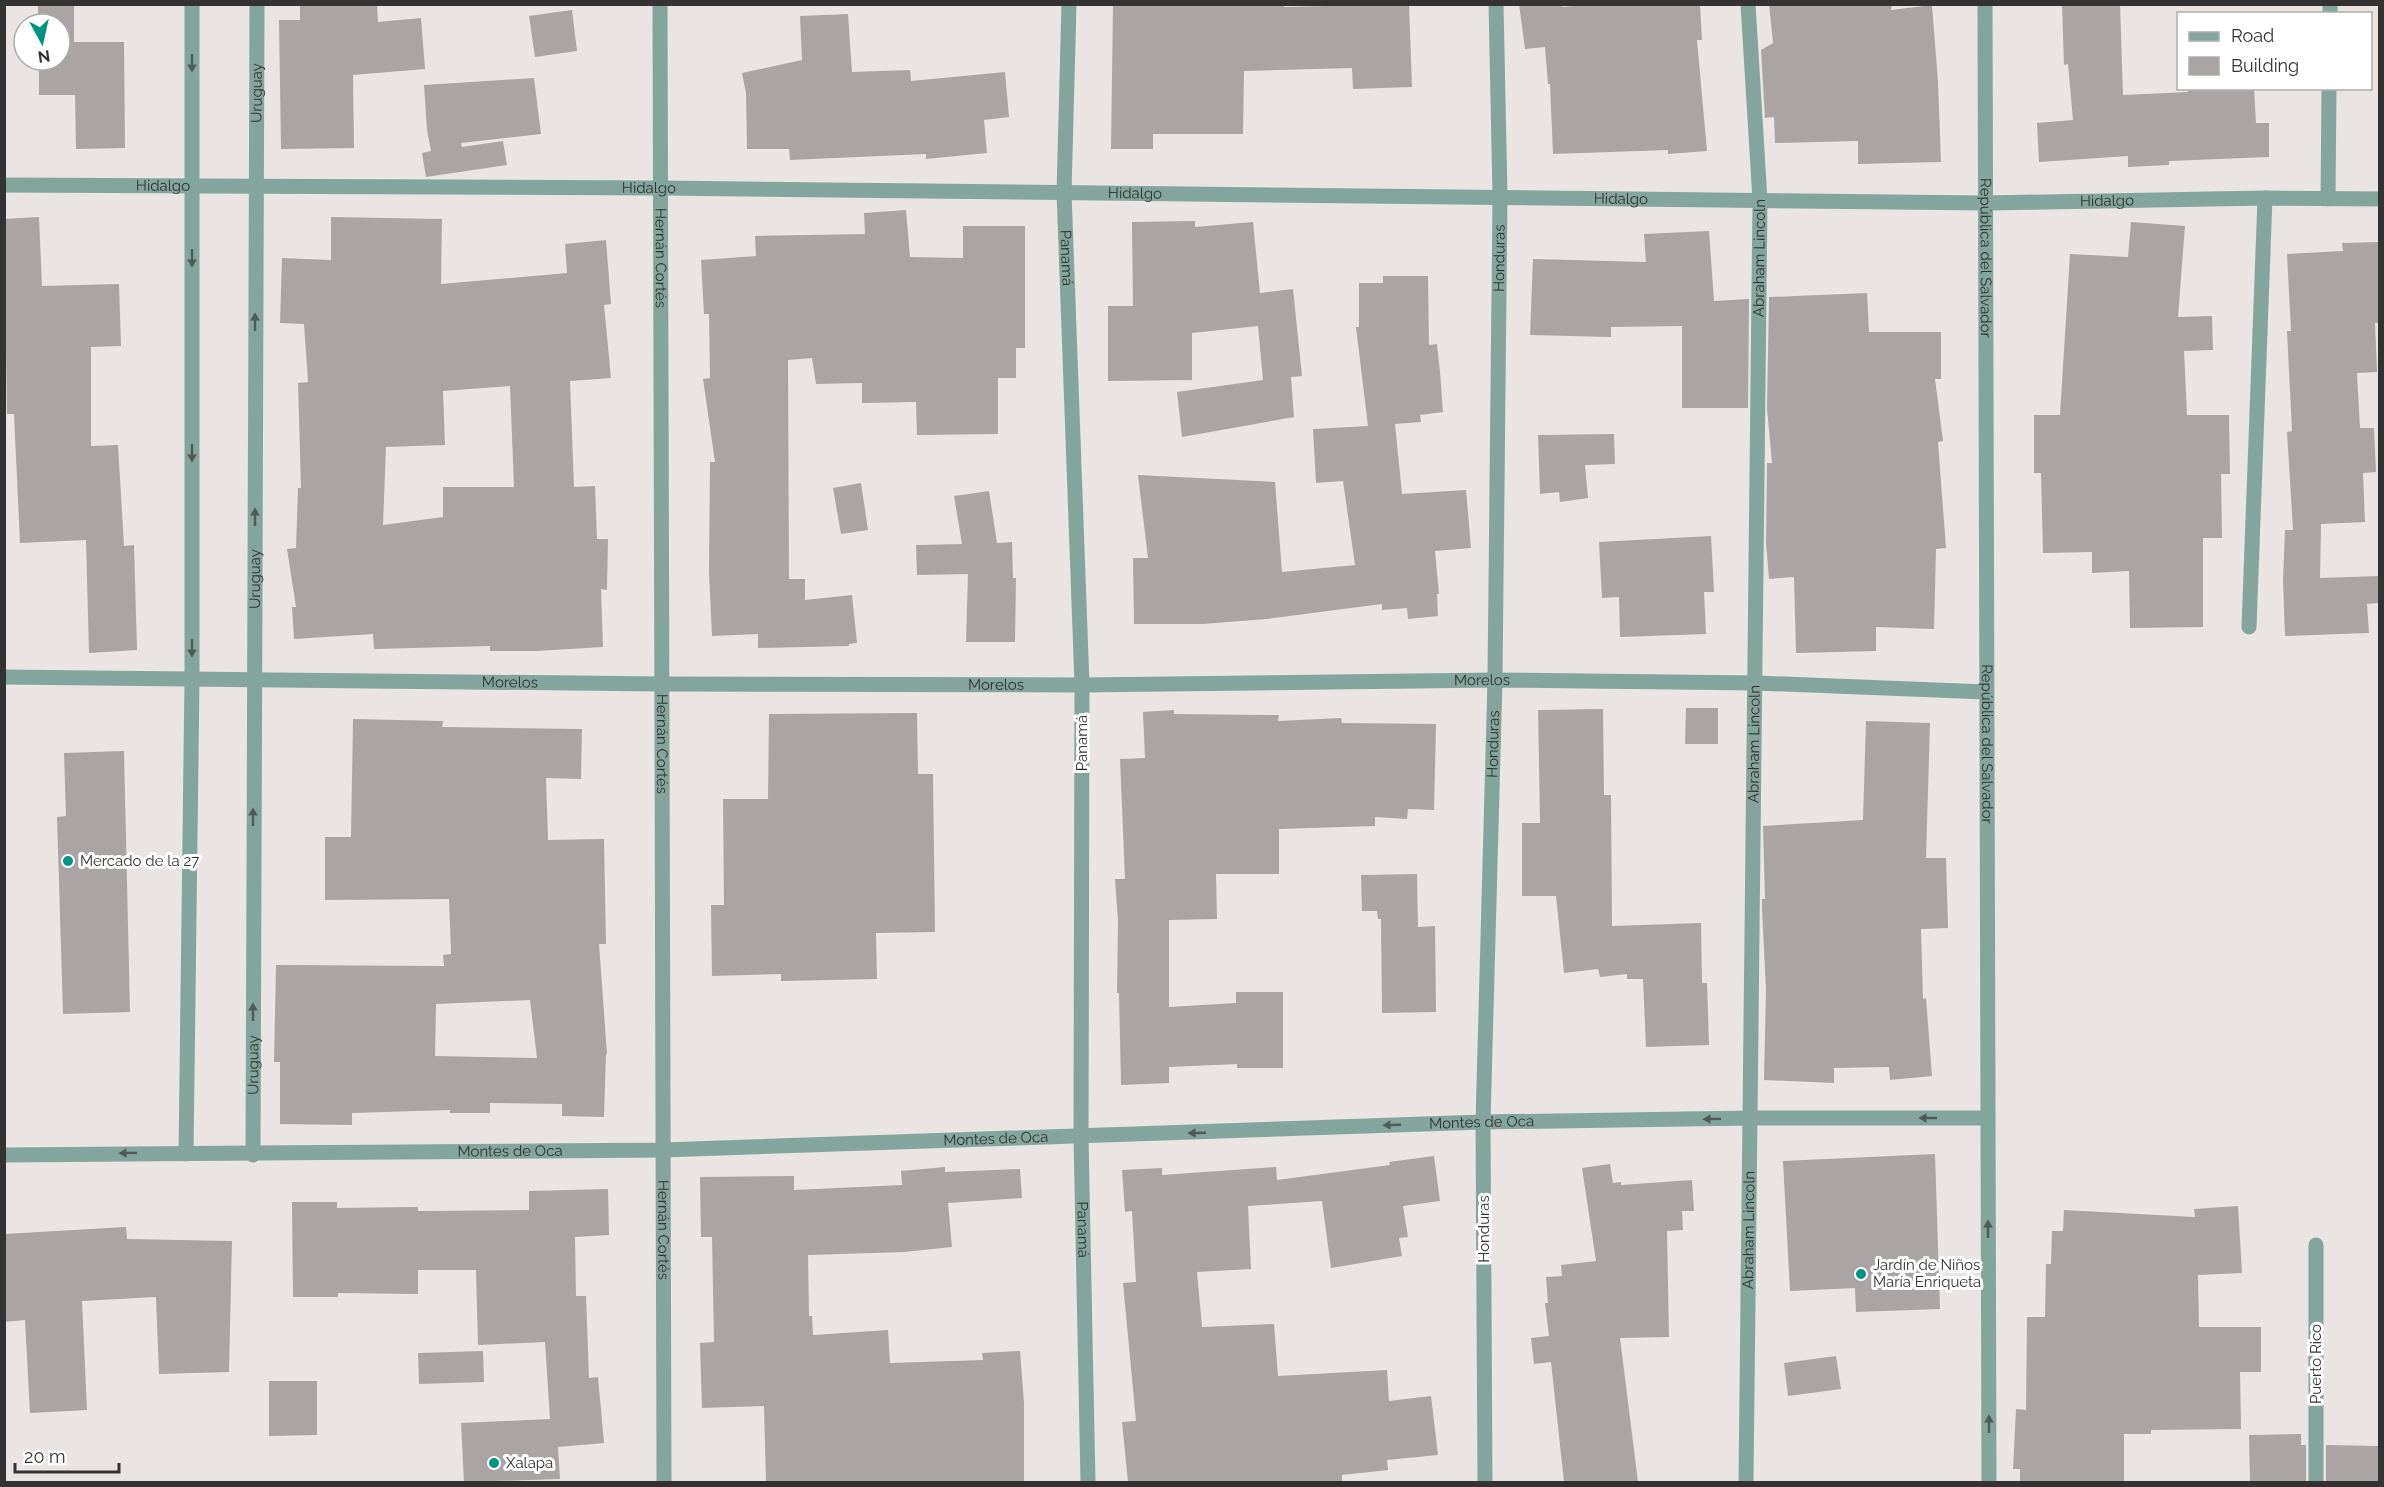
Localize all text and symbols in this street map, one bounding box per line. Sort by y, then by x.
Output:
north arrow [12,12,72,72]
legend [2177,12,2372,90]
text: Road [2231,25,2274,46]
text: N [37,46,51,67]
one-way arrow [187,53,197,72]
text: Building [2231,55,2299,76]
street label: Uruguay [248,63,266,123]
street label: Hidalgo [136,177,190,195]
street label: República del Salvador [1976,178,1995,339]
street label: Hidalgo [622,179,676,197]
street label: Hidalgo [1108,184,1162,203]
street label: Hidalgo [1594,190,1648,208]
street label: Hidalgo [2080,191,2134,210]
street label: Abraham Lincoln [1750,199,1769,317]
street label: Hernán Cortés [652,208,670,308]
street label: Honduras [1490,224,1509,292]
street label: Panamá [1056,229,1076,286]
one-way arrow [187,248,197,267]
one-way arrow [251,313,260,332]
one-way arrow [187,443,197,462]
one-way arrow [250,508,260,527]
street label: Uruguay [246,549,264,609]
one-way arrow [187,638,197,657]
street label: República del Salvador [1978,664,1996,825]
street label: Morelos [1454,671,1510,689]
street label: Morelos [482,673,538,692]
street label: Morelos [968,676,1024,694]
street label: Abraham Lincoln [1744,685,1764,803]
street label: Hernán Cortés [653,694,671,794]
street label: Honduras [1483,710,1503,778]
street label: Panamá [1073,715,1091,771]
one-way arrow [249,808,258,827]
place label: Mercado de la 27 [80,852,199,870]
marker: Mercado de la 27 [61,854,75,868]
one-way arrow [248,1003,258,1022]
street label: Uruguay [244,1035,262,1095]
street label: Montes de Oca [1429,1112,1534,1133]
one-way arrow [1919,1113,1938,1123]
one-way arrow [1703,1114,1722,1123]
one-way arrow [1382,1121,1401,1130]
street label: Montes de Oca [943,1128,1049,1149]
one-way arrow [1187,1128,1206,1137]
street label: Montes de Oca [457,1142,563,1161]
one-way arrow [119,1148,138,1158]
street label: Abraham Lincoln [1739,1171,1758,1289]
street label: Hernán Cortés [654,1180,672,1280]
street label: Honduras [1475,1195,1493,1263]
street label: Panamá [1073,1201,1092,1258]
one-way arrow [1983,1220,1993,1239]
place label: Jardín de Niños María Enriqueta [1873,1256,1981,1291]
marker: Jardín de Niños María Enriqueta [1854,1267,1868,1281]
street label: Puerto Rico [2307,1324,2325,1404]
one-way arrow [1984,1415,1994,1434]
scale bar [15,1436,118,1474]
text: 20 m [24,1446,66,1467]
place label: Xalapa [506,1454,553,1472]
marker: Xalapa [487,1456,501,1470]

